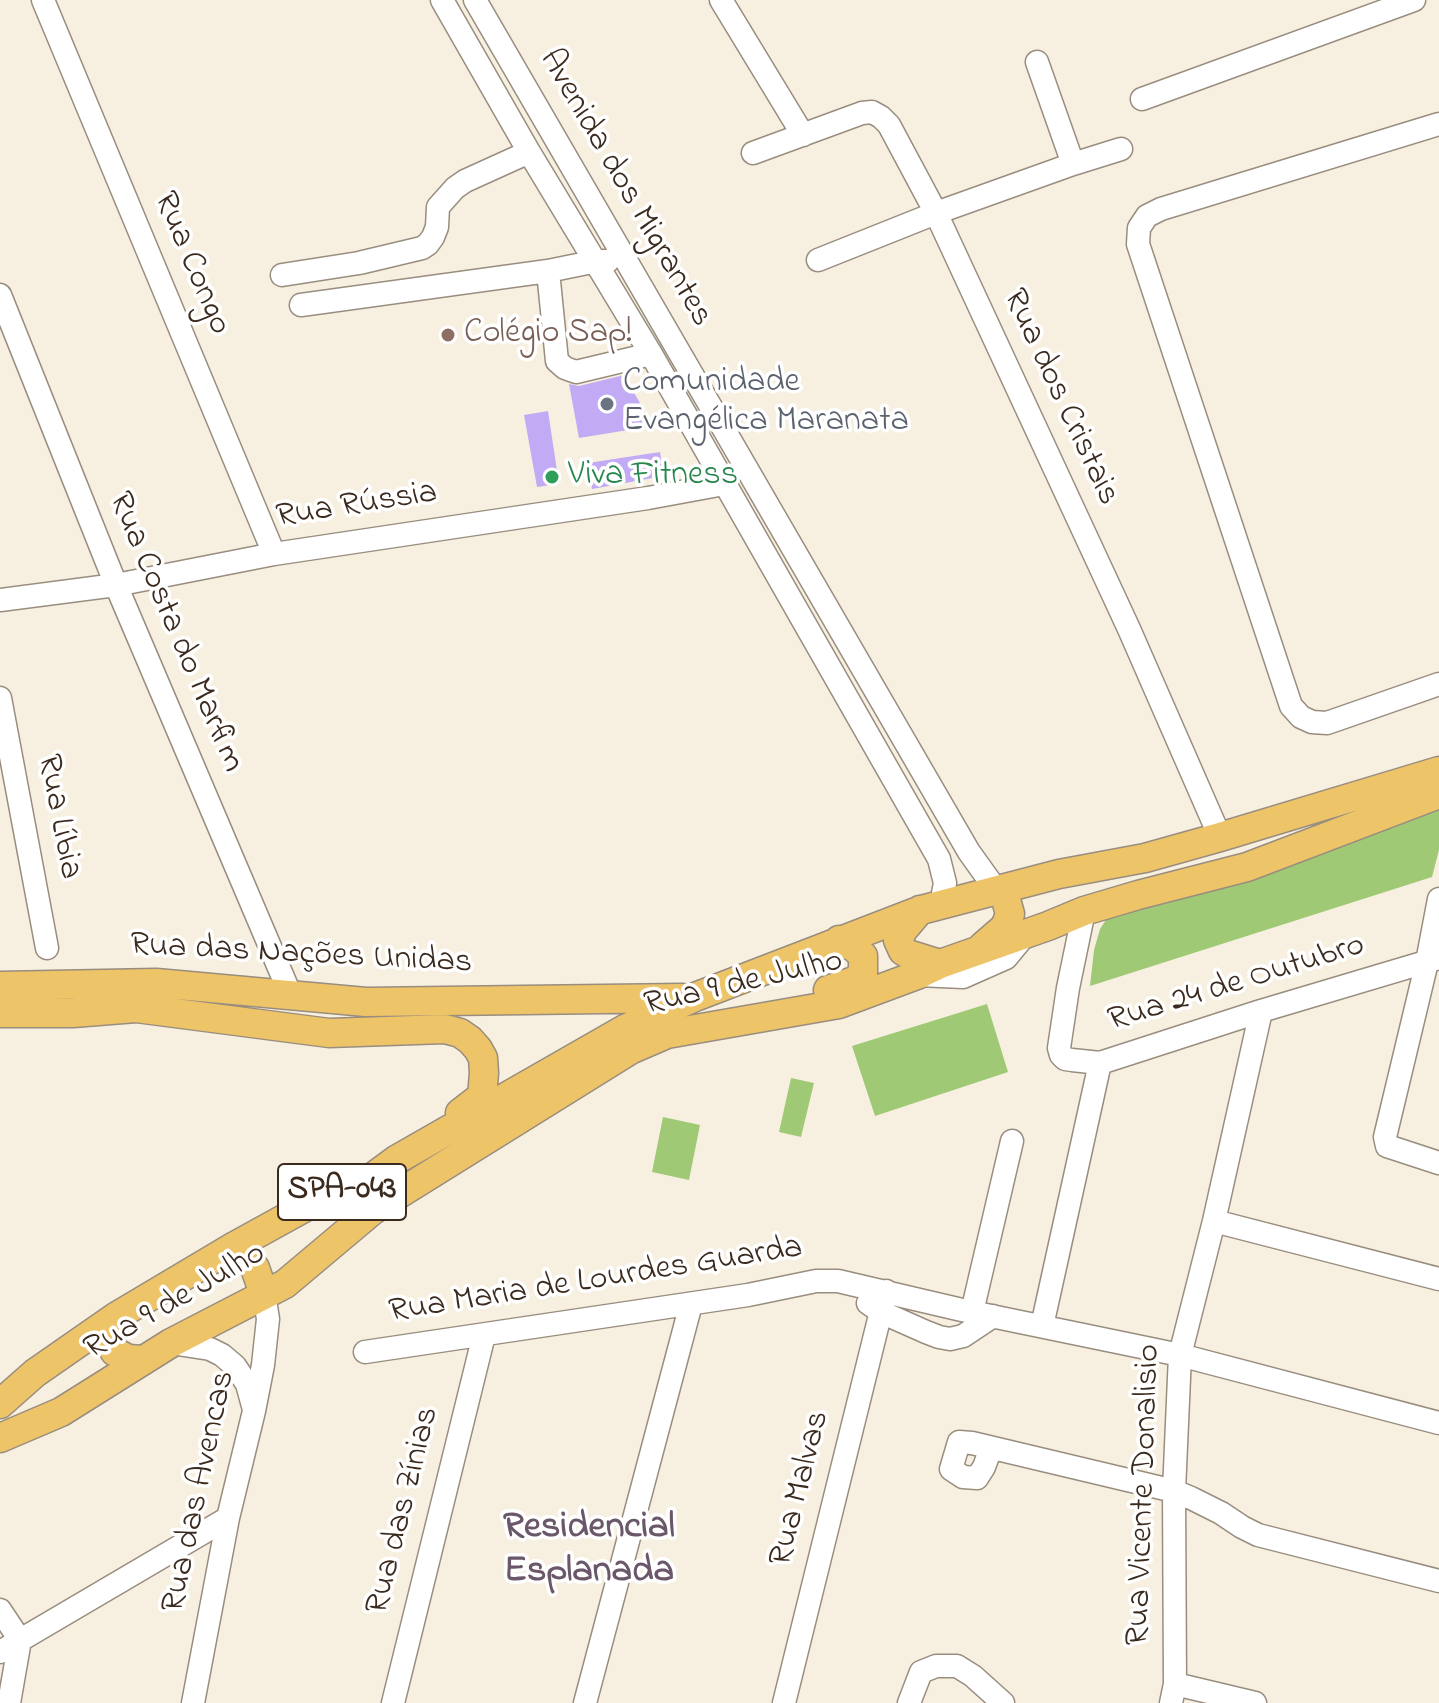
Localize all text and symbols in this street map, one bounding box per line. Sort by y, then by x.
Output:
street label: Avenida dos Migrantes [528,43,720,335]
street label: Rua Congo [142,186,238,342]
street label: Rua dos Cristais [991,284,1127,512]
place label: Colégio Sap! [464,315,632,355]
marker: Colégio Sap! [439,326,457,344]
place label: Comunidade Evangélica Maranata [623,364,909,444]
marker: Comunidade Evangélica Maranata [598,395,616,413]
place label: Viva Fitness [568,457,738,497]
marker: Viva Fitness [543,468,561,486]
street label: Rua Rússia [274,474,440,540]
street label: Rua Costa do Marfim [97,487,251,779]
street label: Rua Líbia [25,751,89,883]
street label: Rua das Nações Unidas [129,927,473,985]
street label: Rua 24 de Outubro [1104,927,1370,1043]
street label: Rua 9 de Julho [641,942,847,1028]
road number: SPA-043 [278,1164,406,1220]
street label: Rua Maria de Lourdes Guarda [387,1229,805,1335]
street label: Rua 9 de Julho [78,1235,274,1371]
street label: Rua Vicente Donalisio [1120,1344,1172,1646]
street label: Rua das Avencas [155,1367,247,1617]
street label: Rua das Zínias [360,1403,450,1619]
street label: Rua Malvas [763,1407,841,1571]
district label: Residencial Esplanada [503,1507,675,1596]

